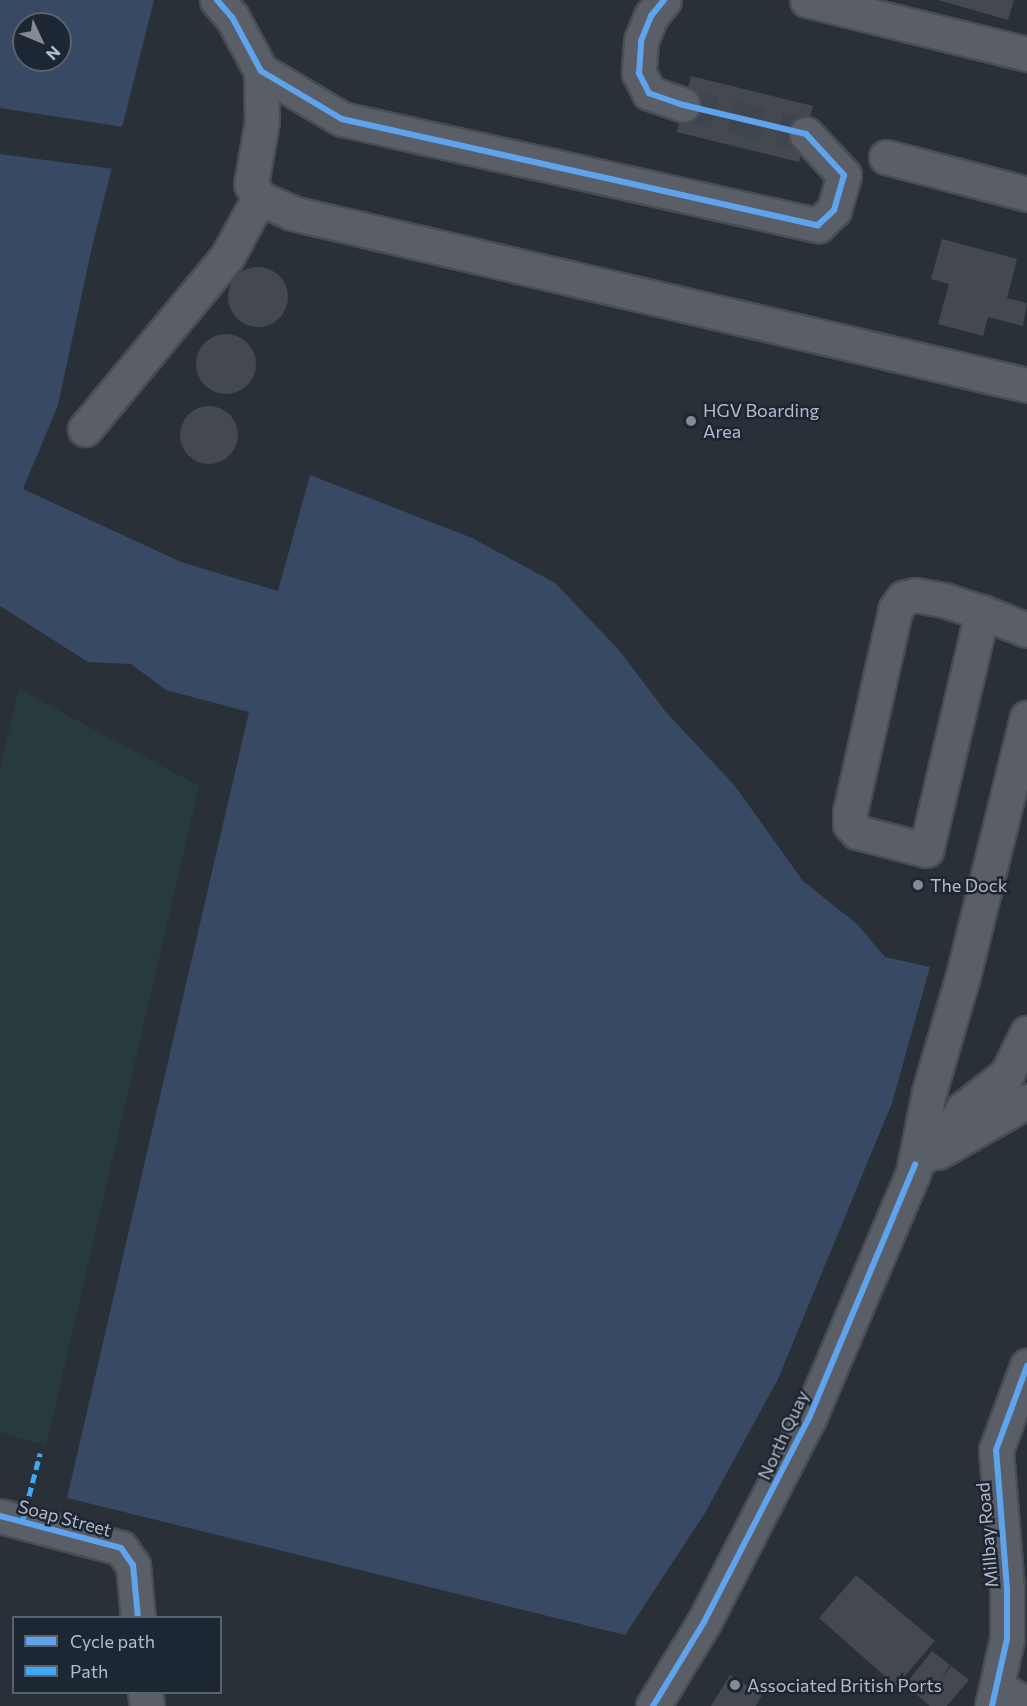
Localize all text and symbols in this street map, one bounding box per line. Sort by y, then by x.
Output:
north arrow [12,12,72,72]
text: N [43,43,65,64]
place label: HGV Boarding Area [703,400,819,442]
marker: HGV Boarding Area [684,414,698,428]
place label: The Dock [930,874,1007,896]
marker: The Dock [911,878,925,892]
street label: North Quay [753,1387,813,1483]
street label: Millbay Road [972,1481,1002,1589]
street label: Soap Street [16,1495,114,1541]
legend [12,1616,222,1694]
text: Cycle path [70,1630,155,1652]
text: Path [70,1660,108,1682]
place label: Associated British Ports [747,1674,942,1696]
marker: Associated British Ports [728,1678,742,1692]

